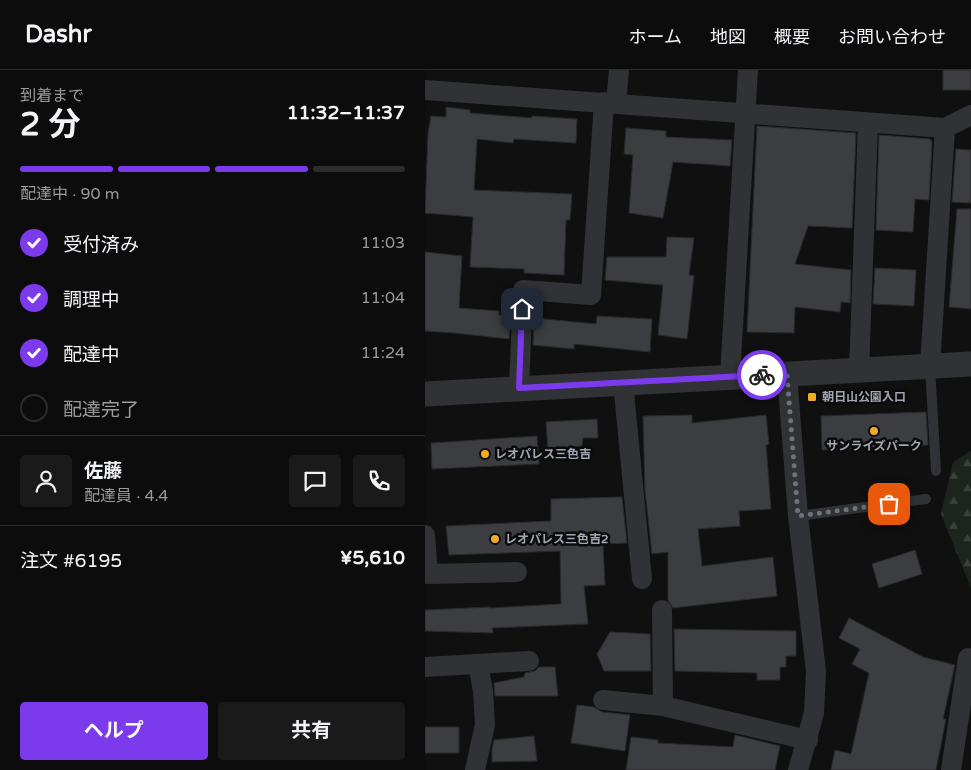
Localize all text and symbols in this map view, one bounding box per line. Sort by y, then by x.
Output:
text: Dashr [25,20,92,49]
text: ホーム [629,26,682,48]
text: 地図 [710,26,746,48]
text: 概要 [774,26,810,48]
text: お問い合わせ [838,26,946,48]
text: 到着まで [20,86,84,106]
text: 11:32–11:37 [287,102,405,124]
text: 2 分 [20,106,80,144]
text: 配達中 · 90 m [20,184,119,204]
icon: check [20,229,48,257]
text: 11:03 [361,233,405,253]
text: 受付済み [63,234,139,256]
icon: check [20,284,48,312]
text: 11:04 [361,288,405,308]
pin [501,288,543,330]
text: 調理中 [63,289,120,311]
icon: home [508,295,536,323]
icon: check [20,339,48,367]
text: 11:24 [361,343,405,363]
text: 配達中 [63,344,120,366]
courier [737,350,787,400]
icon: bike [748,361,776,389]
place label: 朝日山公園入口 [822,390,906,404]
marker: 朝日山公園入口 [806,391,818,403]
text: 配達完了 [63,399,139,421]
marker: サンライズパーク [868,425,880,437]
place label: サンライズパーク [826,439,922,453]
place label: レオパレス三色吉 [495,447,591,461]
marker: レオパレス三色吉 [479,448,491,460]
button: person [20,455,72,507]
button: chat [289,455,341,507]
button: phone [353,455,405,507]
text: 佐藤 [84,460,122,482]
pin [868,483,910,525]
text: 配達員 · 4.4 [84,486,168,506]
icon: bag [875,490,903,518]
place label: レオパレス三色吉2 [505,532,609,546]
marker: レオパレス三色吉2 [489,533,501,545]
text: ¥5,610 [340,547,405,569]
text: 注文 #6195 [20,550,122,572]
button: ヘルプ [20,702,208,760]
button: 共有 [218,702,405,760]

